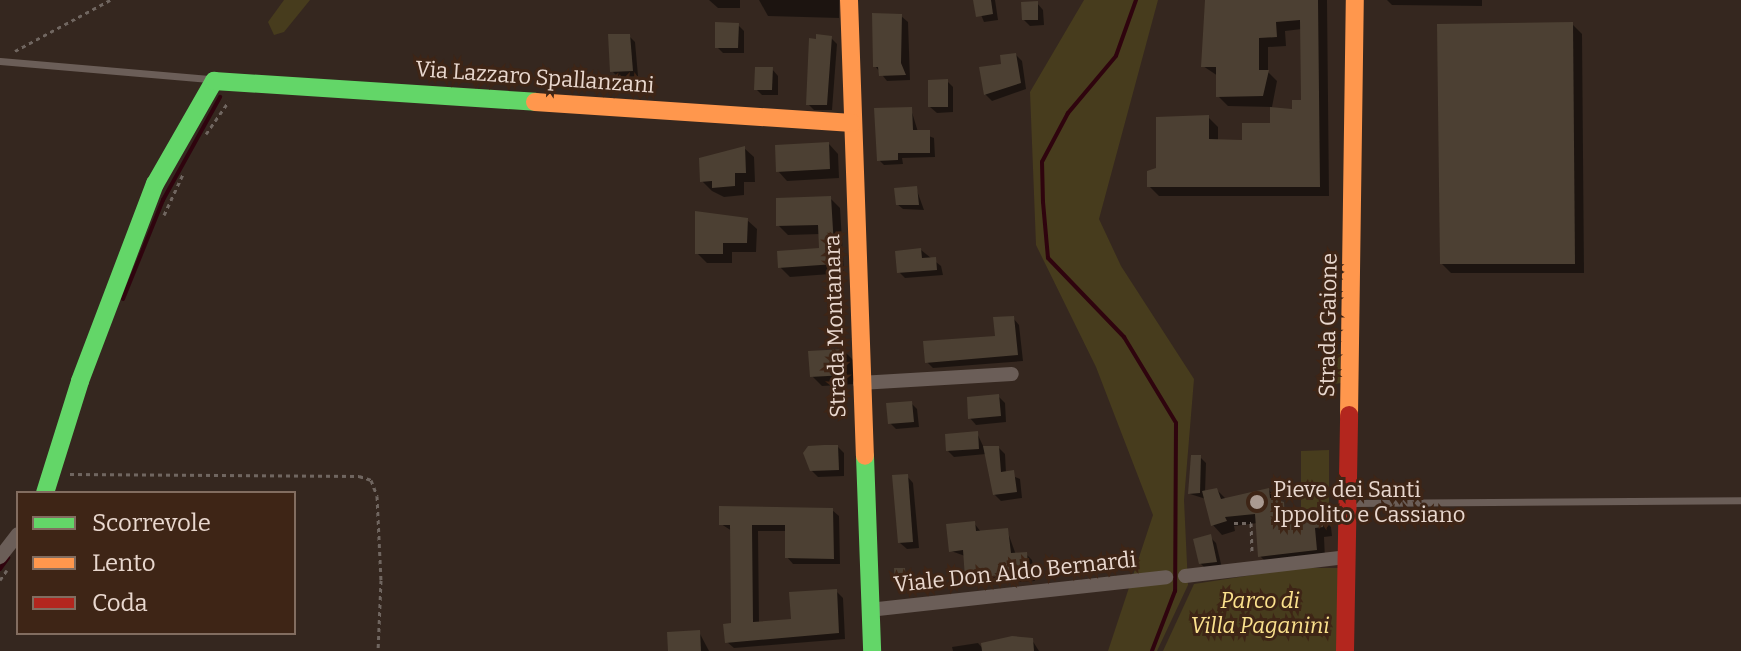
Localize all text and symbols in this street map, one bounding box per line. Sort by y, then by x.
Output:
street label: Via Lazzaro Spallanzani [415,55,655,99]
street label: Strada Montanara [819,234,851,418]
street label: Strada Gaione [1314,253,1342,397]
place label: Pieve dei Santi Ippolito e Cassiano [1273,476,1465,528]
legend [16,491,296,635]
marker: Pieve dei Santi Ippolito e Cassiano [1248,493,1266,511]
text: Scorrevole [92,509,211,537]
street label: Viale Don Aldo Bernardi [892,546,1138,598]
text: Lento [92,549,155,577]
park label: Parco di Villa Paganini [1190,587,1330,638]
text: Coda [92,589,148,617]

